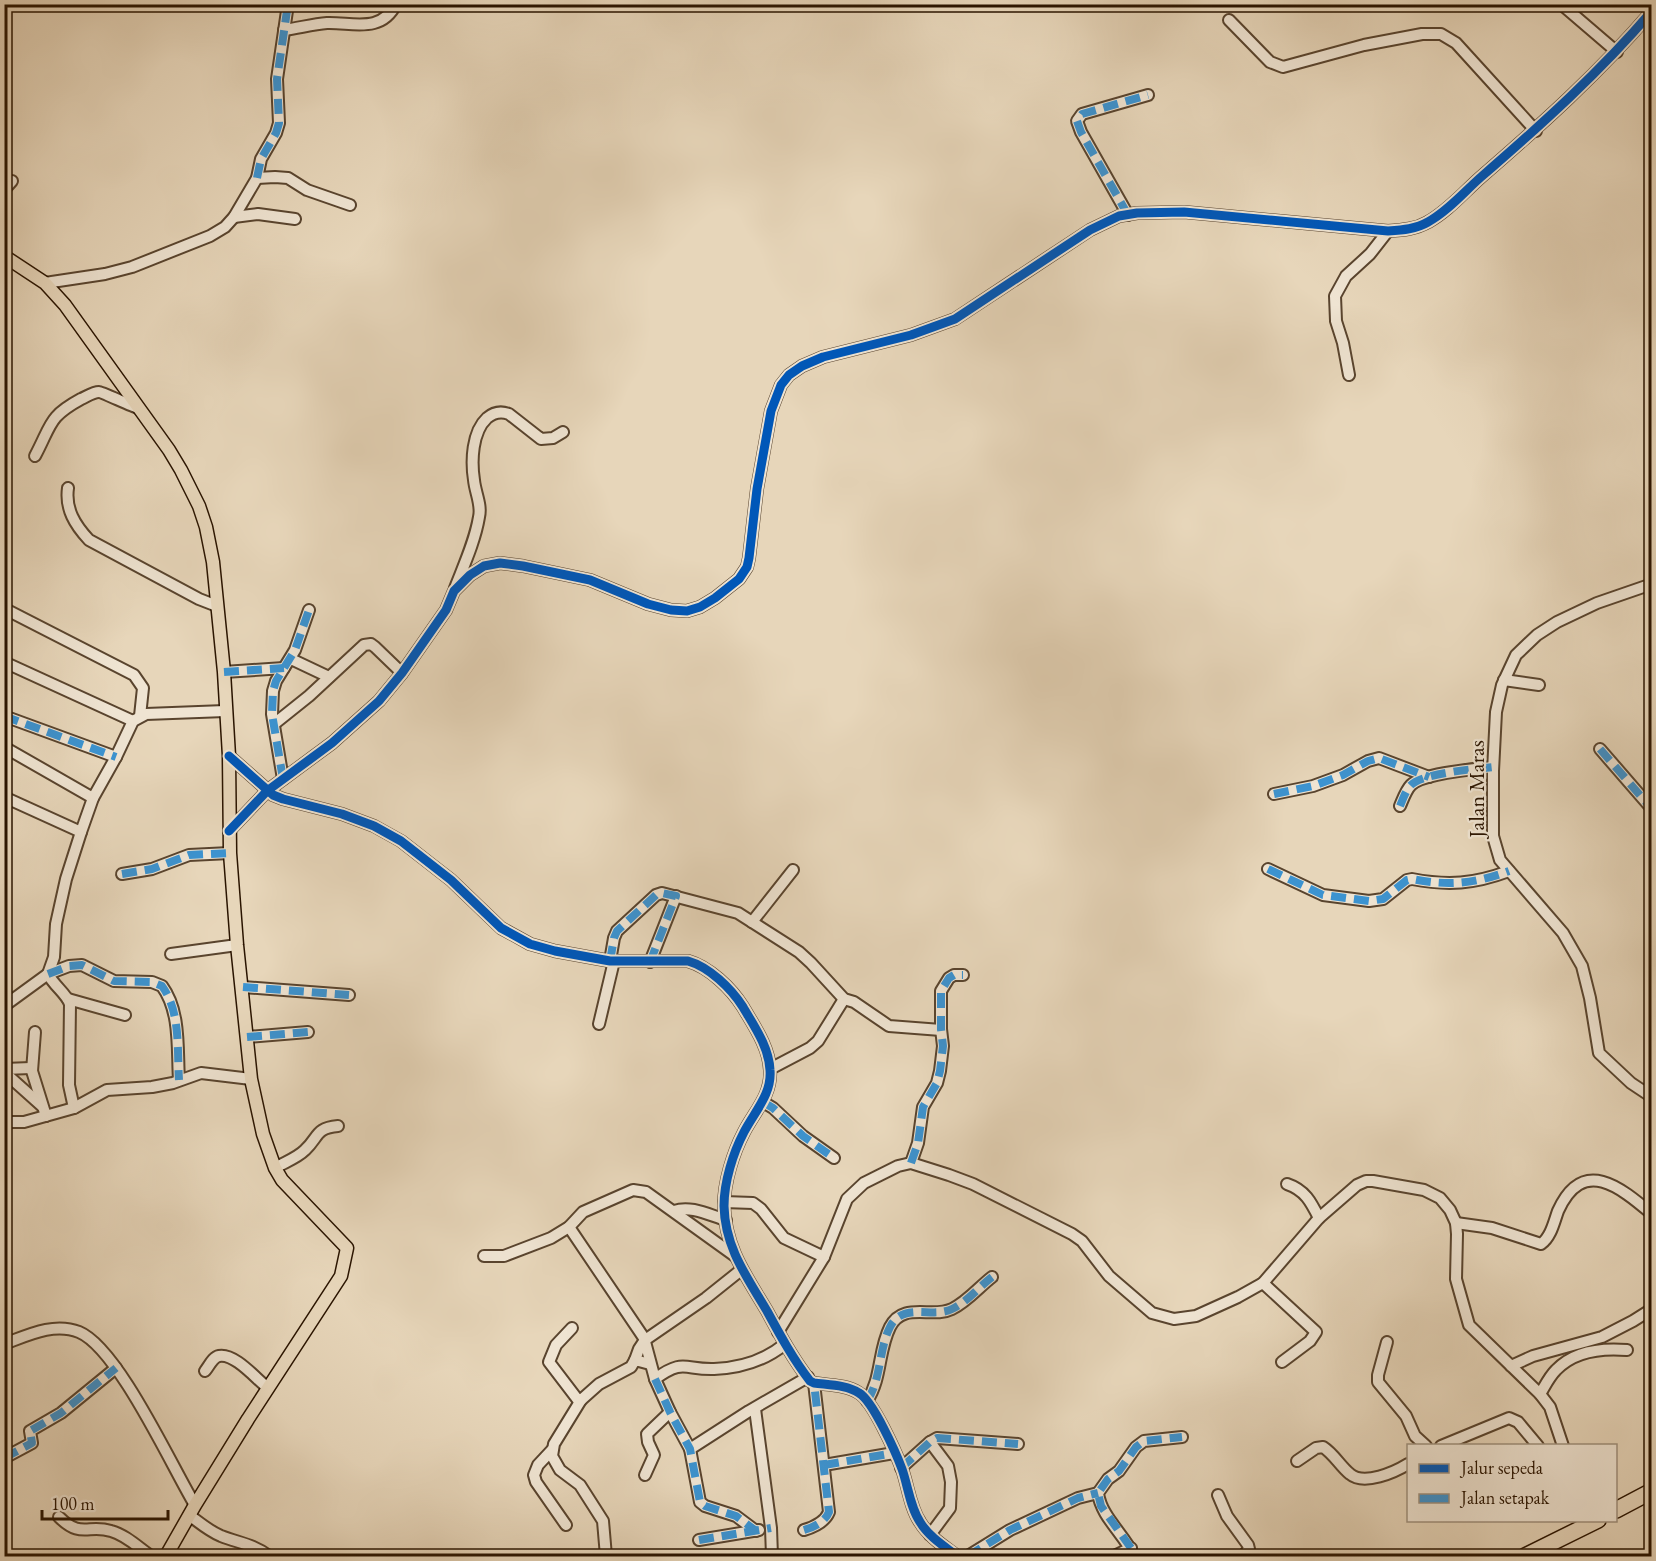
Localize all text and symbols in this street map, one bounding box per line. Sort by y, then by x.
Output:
street label: Jalan Maras [1462,740,1491,840]
legend [1407,1444,1617,1522]
text: Jalur sepeda [1459,1456,1544,1479]
scale bar [42,1483,168,1521]
text: Jalan setapak [1459,1486,1550,1509]
text: 100 m [51,1492,95,1515]

